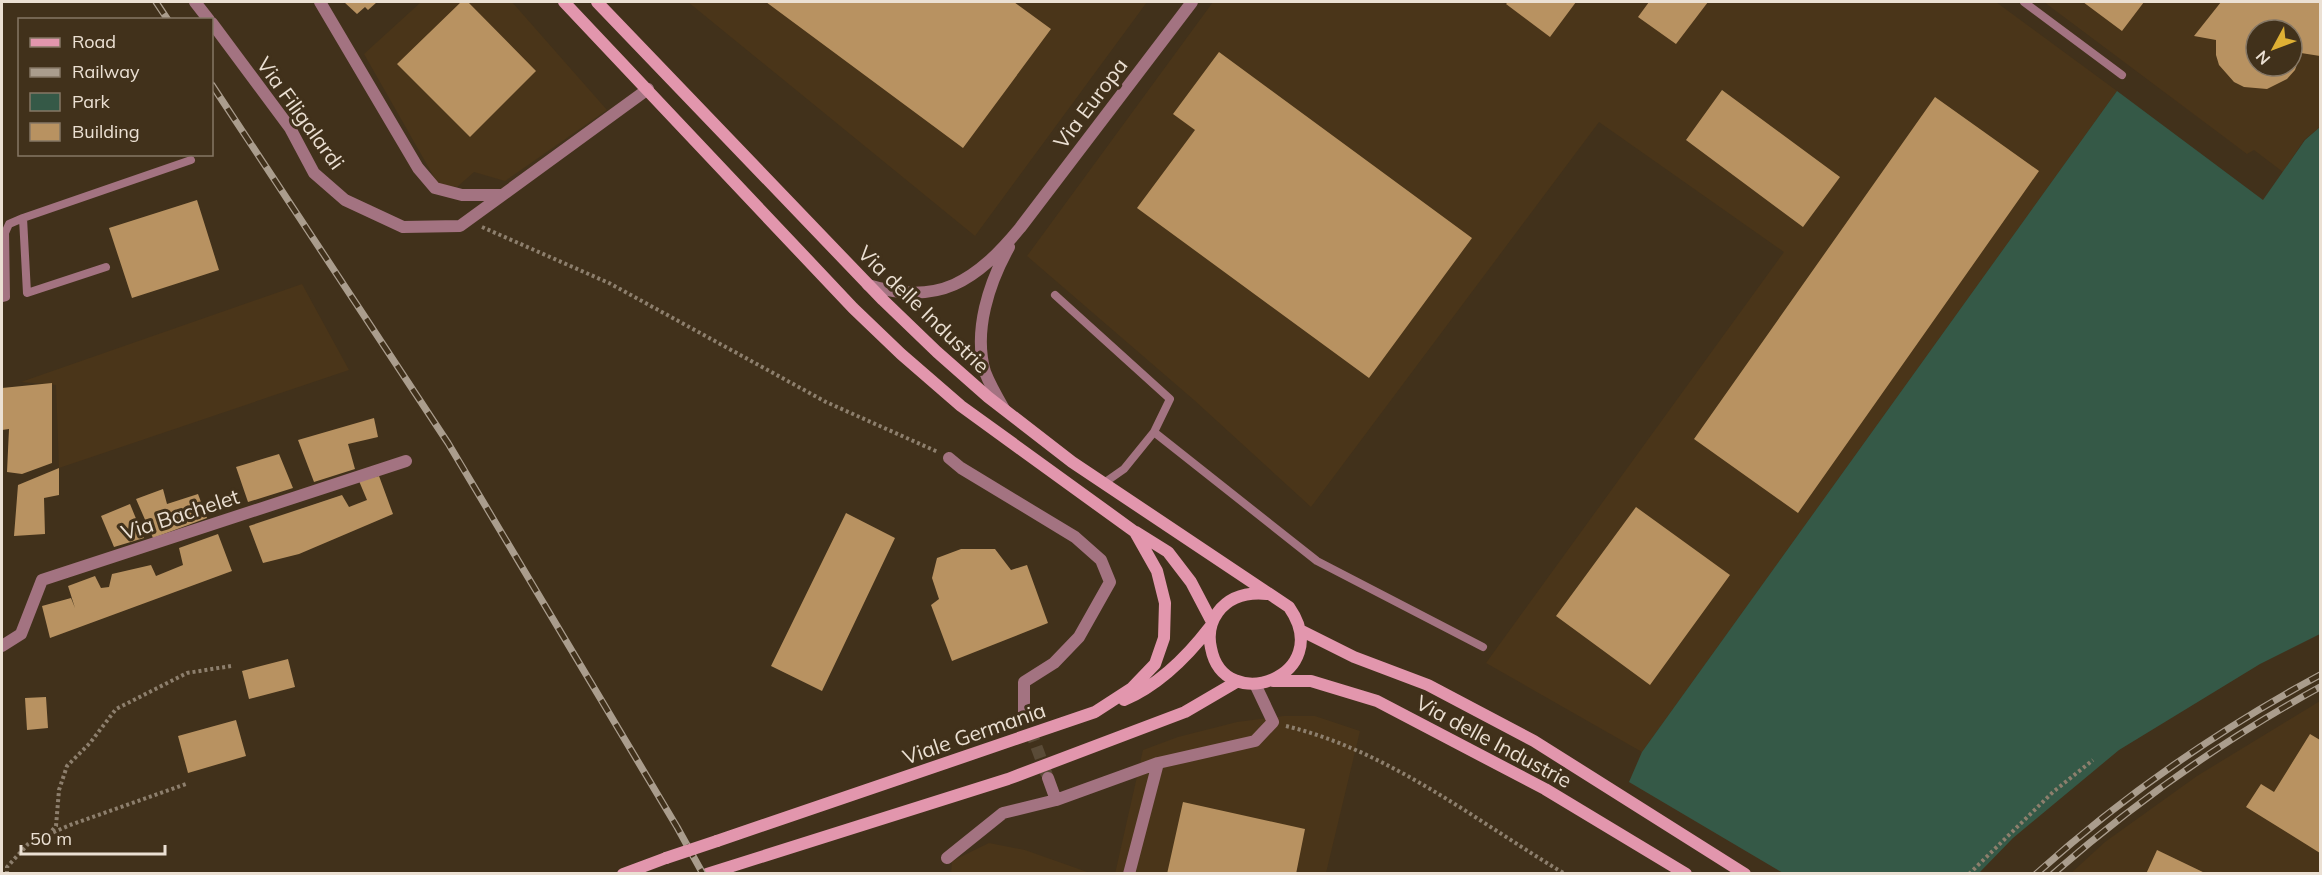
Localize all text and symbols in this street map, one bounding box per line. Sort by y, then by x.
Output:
legend [18,18,213,156]
north arrow [2244,18,2304,78]
text: Road [72,30,116,53]
text: N [2251,47,2274,69]
street label: Via Filigalardi [252,52,350,174]
street label: Via Europa [1047,52,1133,154]
text: Railway [72,60,140,83]
text: Park [72,90,111,113]
text: Building [72,120,140,143]
street label: Via delle Industrie [853,240,995,378]
street label: Via Bachelet [118,483,242,545]
street label: Via delle Industrie [1412,689,1576,793]
street label: Viale Germania [899,696,1049,770]
scale bar [21,818,165,856]
text: 50 m [30,827,72,850]

